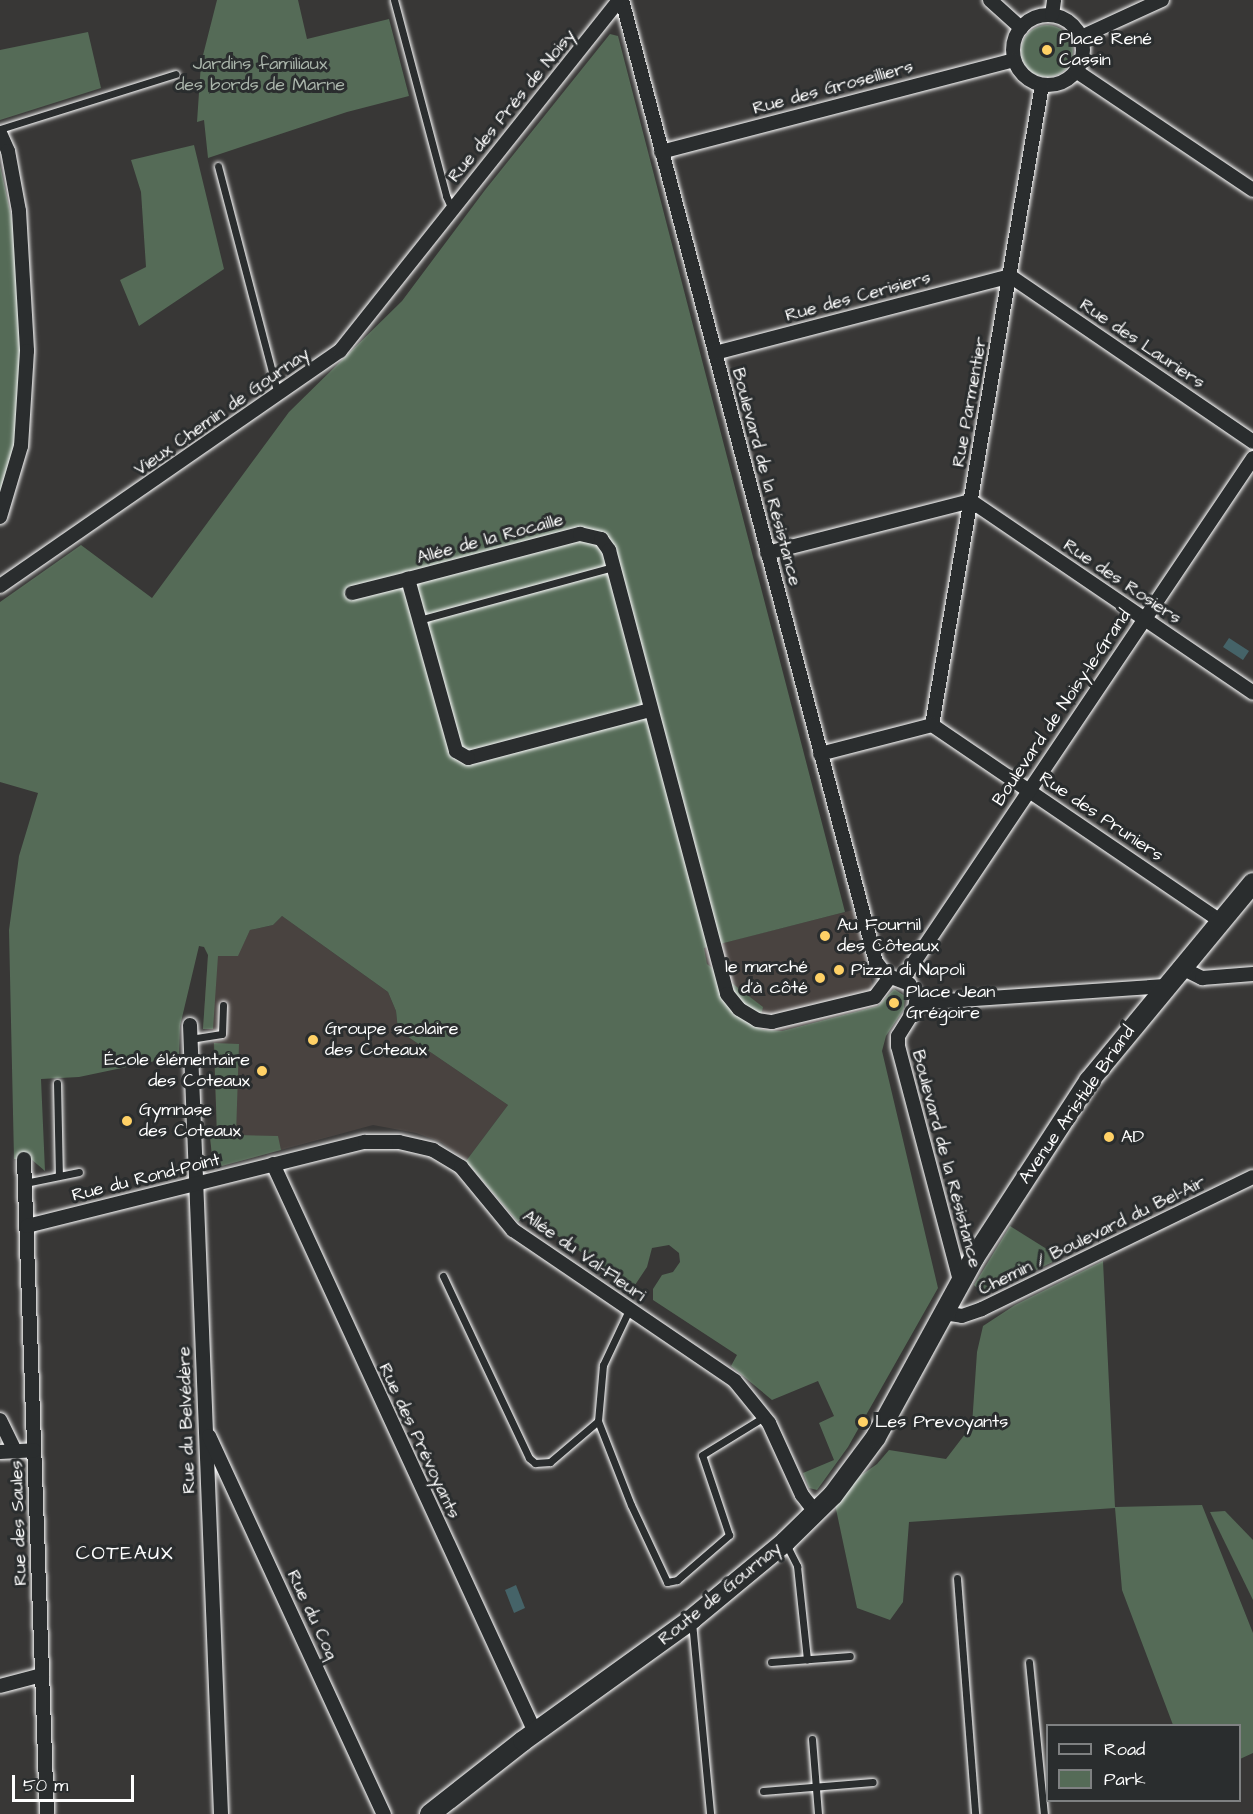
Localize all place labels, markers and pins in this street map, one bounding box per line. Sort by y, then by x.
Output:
place label: Place René Cassin [1059,29,1152,72]
marker: Place René Cassin [1040,43,1054,57]
place label: Au Fournil des Côteaux [837,915,939,958]
marker: Au Fournil des Côteaux [818,929,832,943]
place label: le marché d'à côté [725,957,808,1000]
place label: Pizza di Napoli [851,959,965,981]
marker: Pizza di Napoli [832,963,846,977]
marker: le marché d'à côté [813,971,827,985]
place label: Place Jean Grégoire [906,982,995,1024]
marker: Place Jean Grégoire [887,996,901,1010]
place label: Groupe scolaire des Coteaux [325,1019,459,1062]
marker: Groupe scolaire des Coteaux [306,1033,320,1047]
place label: École élémentaire des Coteaux [104,1050,250,1092]
marker: École élémentaire des Coteaux [255,1064,269,1078]
place label: Gymnase des Coteaux [139,1100,241,1142]
marker: Gymnase des Coteaux [120,1114,134,1128]
place label: AD [1121,1126,1144,1148]
marker: AD [1102,1130,1116,1144]
place label: Les Prevoyants [875,1411,1008,1433]
marker: Les Prevoyants [856,1415,870,1429]

